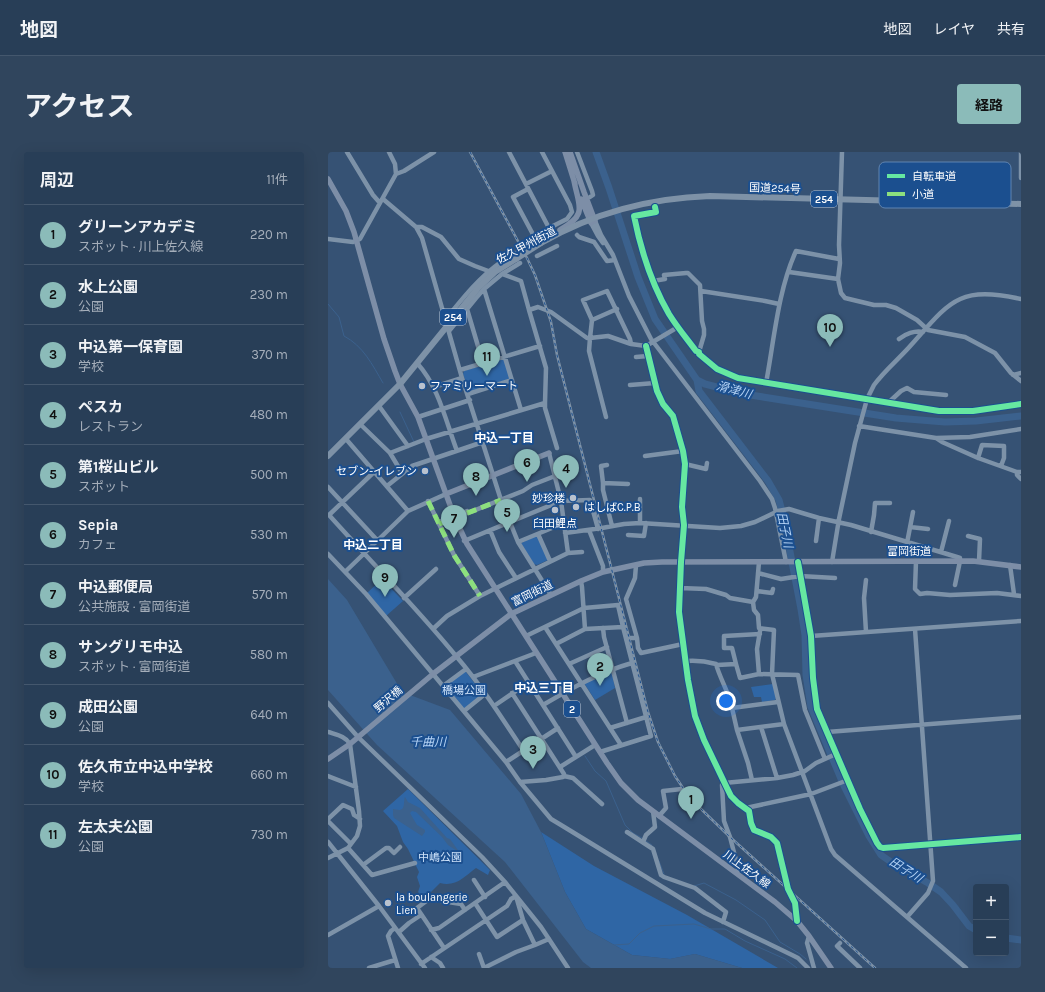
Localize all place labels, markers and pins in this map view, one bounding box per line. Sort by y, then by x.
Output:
pin: 10 [817,314,843,347]
pin: 11 [474,343,500,376]
place label: ファミリーマート [430,380,518,393]
marker: ファミリーマート [417,381,427,391]
pin: 6 [514,449,540,482]
pin: 4 [553,455,579,488]
pin: 8 [463,463,489,496]
place label: セブン-イレブン [336,465,417,478]
marker: セブン-イレブン [420,466,430,476]
place label: 妙珍楼 [532,492,565,505]
marker: 妙珍楼 [568,493,578,503]
pin: 5 [494,499,520,532]
place label: はしばC.P.B [584,501,641,514]
marker: はしばC.P.B [571,502,581,512]
pin: 7 [441,505,467,538]
marker: 臼田鯉点 [550,505,560,515]
place label: 臼田鯉点 [533,517,577,530]
pin: 9 [372,564,398,597]
pin: 2 [587,653,613,686]
pin: 3 [520,736,546,769]
pin: 1 [678,786,704,819]
place label: la boulangerie Lien [396,891,468,917]
marker: la boulangerie Lien [383,898,393,908]

